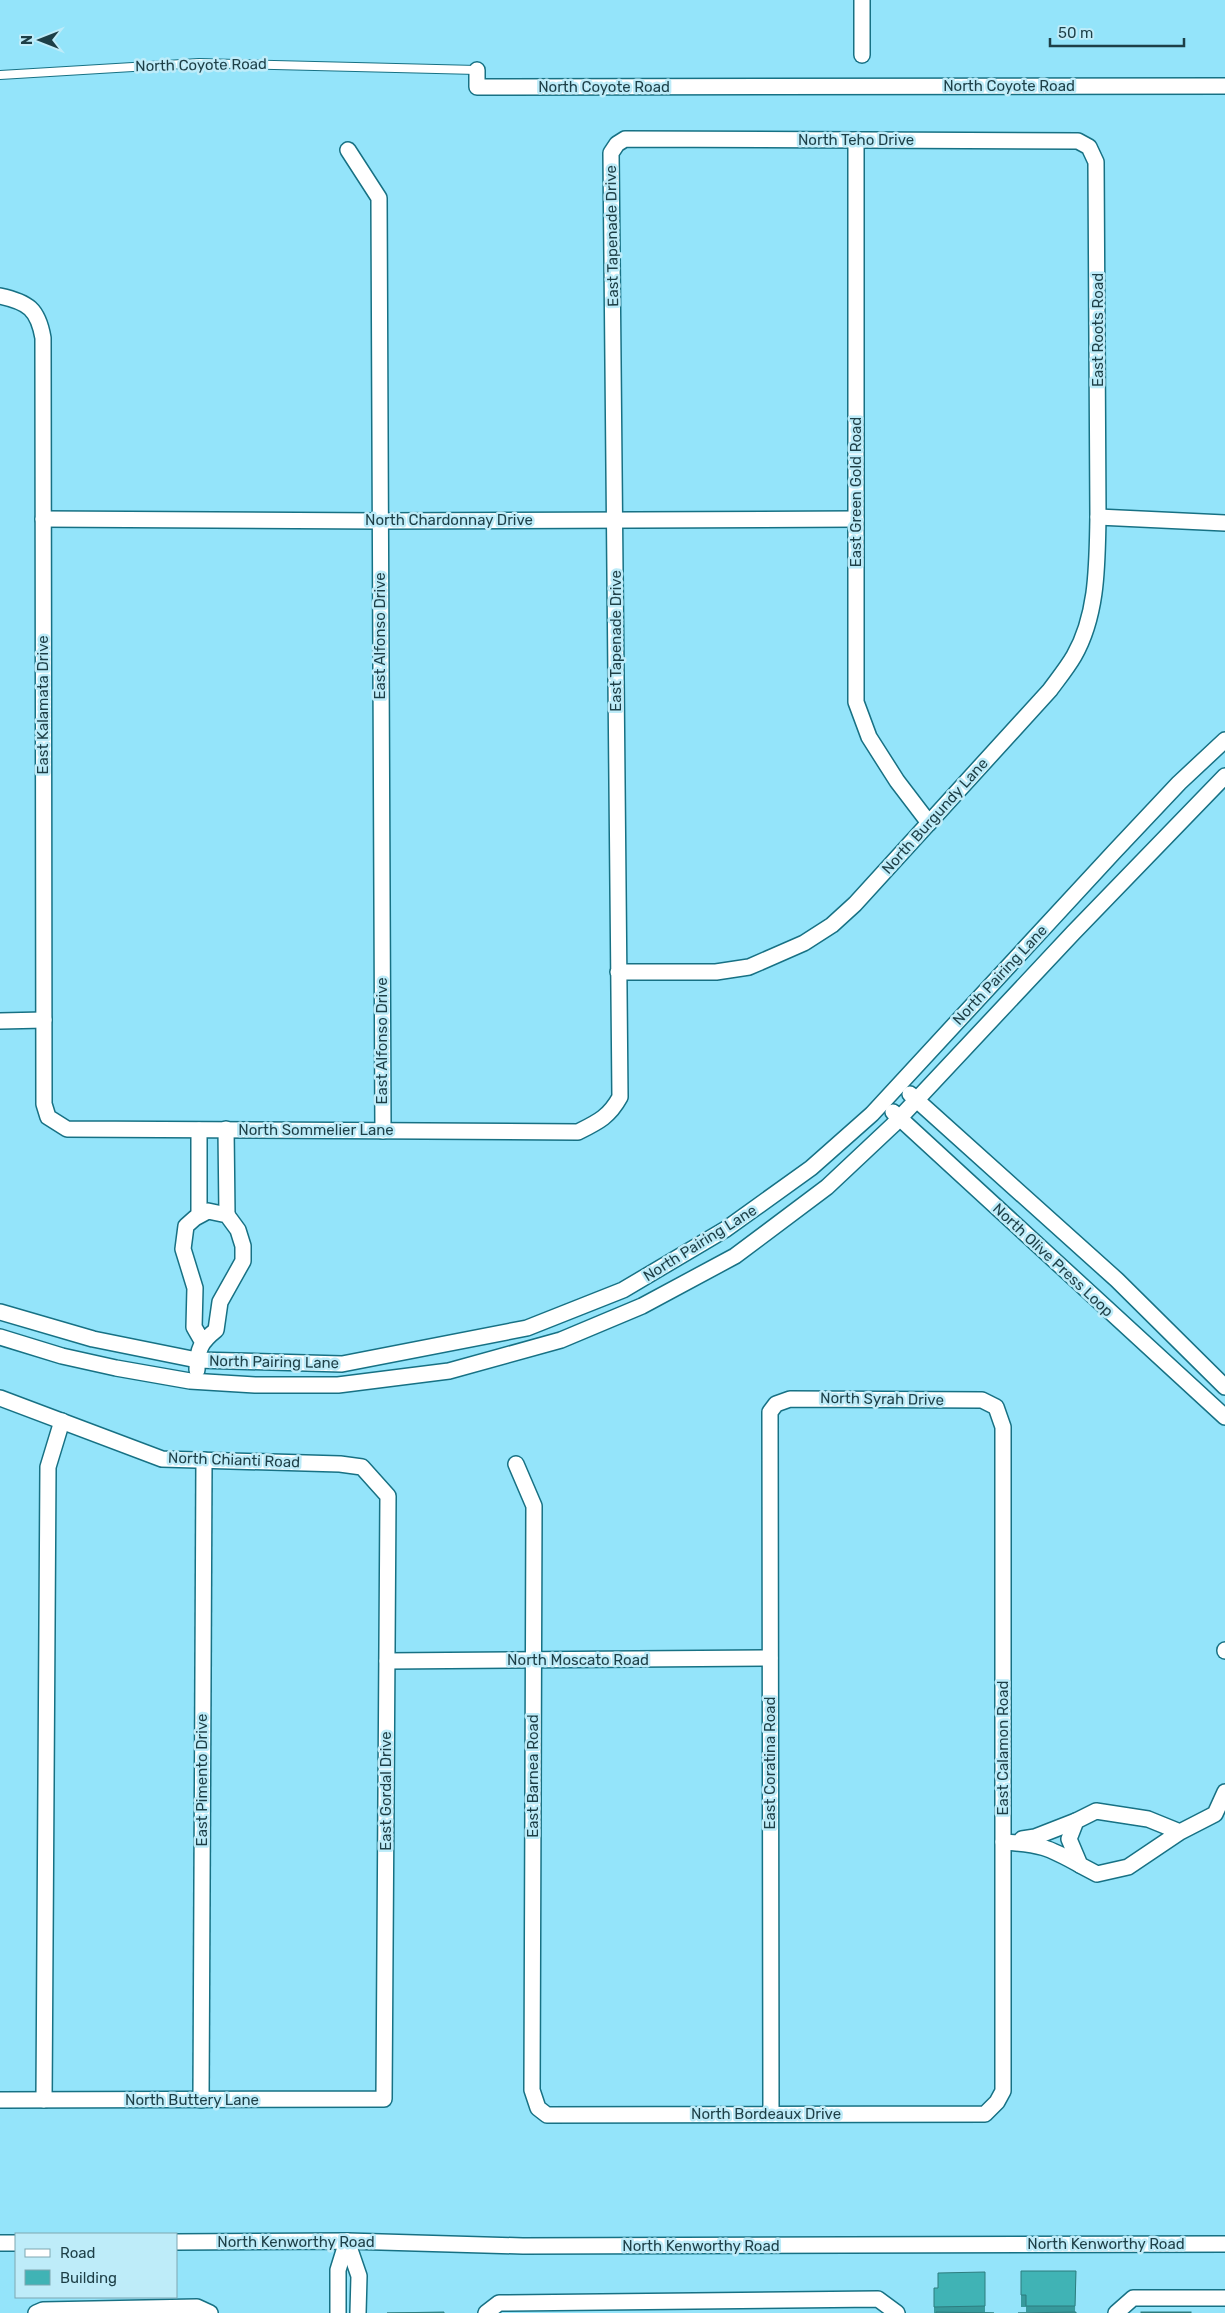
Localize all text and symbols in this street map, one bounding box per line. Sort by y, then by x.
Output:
north arrow [15,15,65,65]
scale bar [1050,15,1184,47]
text: 50 m [1058,24,1093,42]
text: N [19,35,36,45]
street label: North Coyote Road [135,55,267,75]
street label: North Coyote Road [943,77,1075,95]
street label: North Coyote Road [538,78,670,96]
street label: North Teho Drive [798,131,914,149]
street label: East Tapenade Drive [602,165,622,307]
street label: East Roots Road [1089,273,1107,387]
street label: East Green Gold Road [847,417,865,567]
street label: North Chardonnay Drive [365,511,533,529]
street label: East Tapenade Drive [607,570,625,712]
street label: East Alfonso Drive [371,572,389,700]
street label: East Kalamata Drive [34,635,52,775]
street label: North Burgundy Lane [878,754,992,878]
street label: North Pairing Lane [949,921,1051,1029]
street label: East Alfonso Drive [373,977,391,1105]
street label: North Sommelier Lane [238,1121,394,1139]
street label: North Olive Press Loop [989,1200,1117,1320]
street label: North Pairing Lane [640,1201,760,1285]
street label: North Pairing Lane [209,1352,339,1372]
street label: North Syrah Drive [820,1389,944,1409]
street label: North Chianti Road [168,1449,300,1471]
street label: North Moscato Road [507,1651,649,1669]
street label: East Calamon Road [994,1680,1012,1816]
street label: East Coratina Road [761,1696,779,1830]
street label: East Pimento Drive [193,1714,211,1846]
street label: East Barnea Road [524,1714,542,1838]
street label: East Gordal Drive [377,1731,395,1851]
street label: North Buttery Lane [125,2091,259,2109]
street label: North Bordeaux Drive [691,2105,841,2123]
legend [15,2233,178,2298]
street label: North Kenworthy Road [217,2233,375,2251]
street label: North Kenworthy Road [1027,2235,1185,2253]
street label: North Kenworthy Road [622,2237,780,2255]
text: Road [60,2244,96,2262]
text: Building [60,2269,117,2287]

